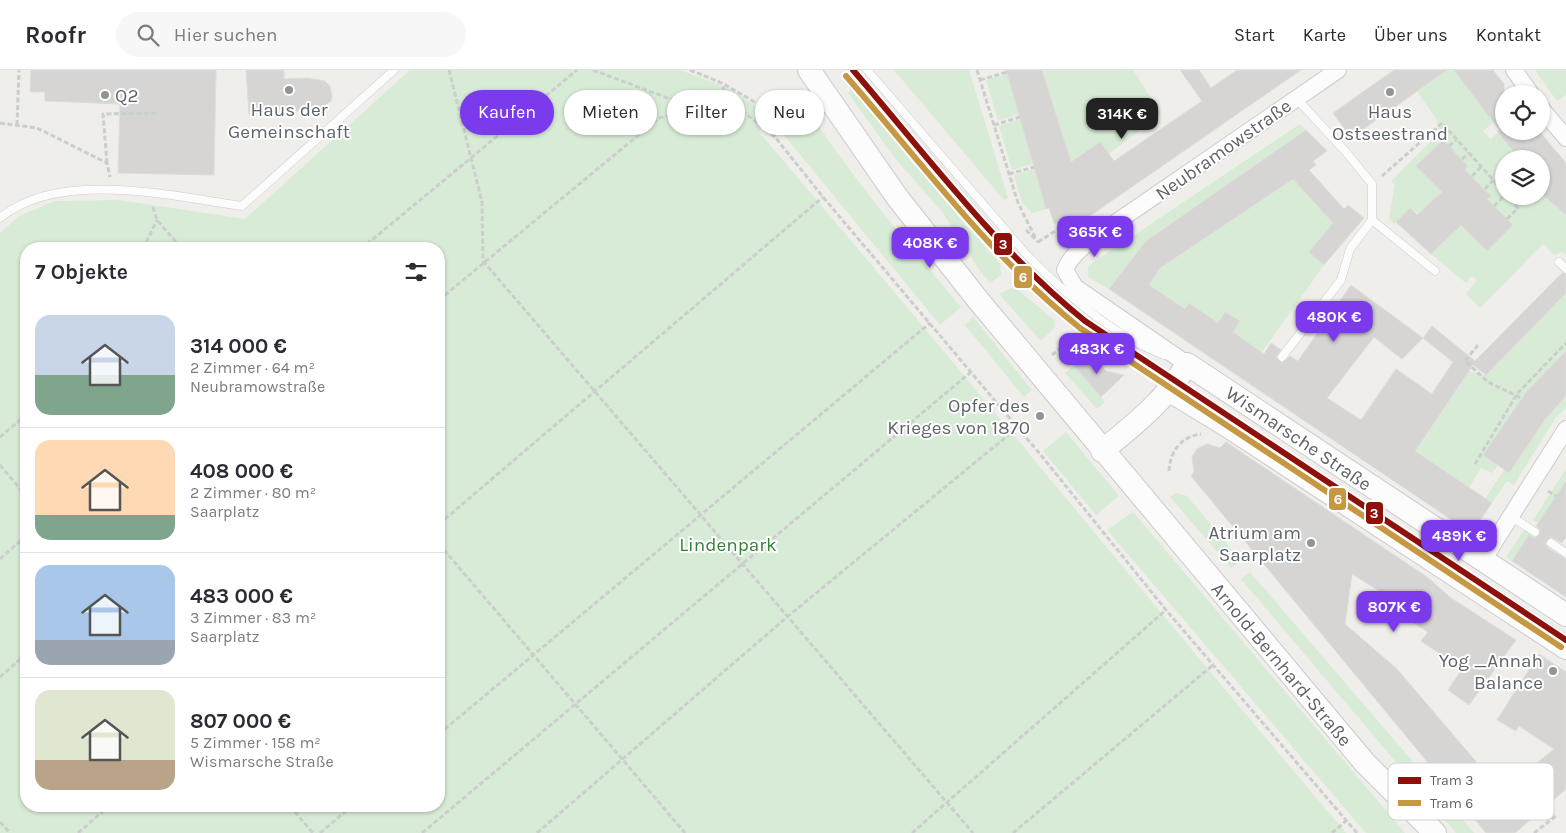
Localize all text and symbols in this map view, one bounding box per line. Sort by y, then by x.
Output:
search box [116,12,466,57]
text: Roofr [25,21,86,49]
icon: search [134,21,162,49]
text: Hier suchen [174,24,277,46]
text: Start [1234,24,1275,46]
text: Karte [1303,24,1346,46]
text: Über uns [1374,24,1448,46]
text: Kontakt [1476,24,1541,46]
marker: Haus der Gemeinschaft [283,84,295,96]
place label: Q2 [115,85,138,107]
map controls [1495,85,1550,205]
button: locate [1495,85,1550,140]
marker: Haus Ostseestrand [1384,86,1396,98]
marker: Q2 [99,89,111,101]
chip: Kaufen [460,90,554,135]
chip: Mieten [564,90,657,135]
chip: Filter [667,90,745,135]
chip: Neu [755,90,824,135]
street label: Neubramowstraße [1151,95,1296,205]
pin: 314K € [1081,98,1163,140]
place label: Haus der Gemeinschaft [228,99,350,143]
place label: Haus Ostseestrand [1332,101,1448,145]
text: 314K € [1097,104,1147,123]
button: layers [1495,150,1550,205]
pin: 365K € [1054,216,1136,258]
text: 365K € [1068,222,1122,241]
pin: 408K € [889,226,971,269]
line badge: 3 [993,232,1013,256]
text: 408K € [903,233,957,252]
text: 3 [999,236,1007,253]
icon: filters [402,258,430,286]
text: 7 Objekte [35,260,128,284]
line badge: 6 [1013,265,1033,289]
text: 6 [1019,269,1027,286]
pin: 480K € [1293,300,1375,343]
text: 480K € [1307,307,1361,326]
pin: 483K € [1056,332,1138,375]
text: 314 000 € [190,334,287,358]
icon: home [75,335,135,395]
text: 483K € [1070,339,1124,358]
text: 2 Zimmer · 64 m² [190,358,315,377]
text: Neubramowstraße [190,377,325,396]
street label: Wismarsche Straße [1222,382,1375,496]
place label: Opfer des Krieges von 1870 [887,395,1030,439]
marker: Opfer des Krieges von 1870 [1034,410,1046,422]
text: 408 000 € [190,459,293,483]
icon: home [75,460,135,520]
text: 2 Zimmer · 80 m² [190,483,316,502]
line badge: 6 [1328,487,1347,511]
text: 6 [1334,491,1342,508]
line badge: 3 [1365,501,1384,525]
text: Saarplatz [190,502,259,521]
text: 3 [1370,505,1378,522]
pin: 489K € [1418,520,1500,562]
place label: Atrium am Saarplatz [1208,522,1301,566]
text: 489K € [1432,526,1486,545]
park label: Lindenpark [679,534,777,556]
marker: Atrium am Saarplatz [1305,537,1317,549]
street label: Arnold-Bernhard-Straße [1206,578,1356,751]
text: 483 000 € [190,584,293,608]
icon: home [75,585,135,645]
pin: 807K € [1353,590,1435,633]
text: 807K € [1367,597,1421,616]
text: 3 Zimmer · 83 m² [190,608,316,627]
text: Saarplatz [190,627,259,646]
place label: Yog _Annah Balance [1439,650,1543,694]
marker: Yog _Annah Balance [1547,665,1559,677]
text: 807 000 € [190,709,291,733]
icon: home [75,710,135,770]
text: 5 Zimmer · 158 m² [190,733,321,752]
text: Wismarsche Straße [190,752,334,771]
legend [1388,763,1554,820]
text: Tram 3 [1430,772,1473,789]
text: Tram 6 [1430,795,1473,812]

